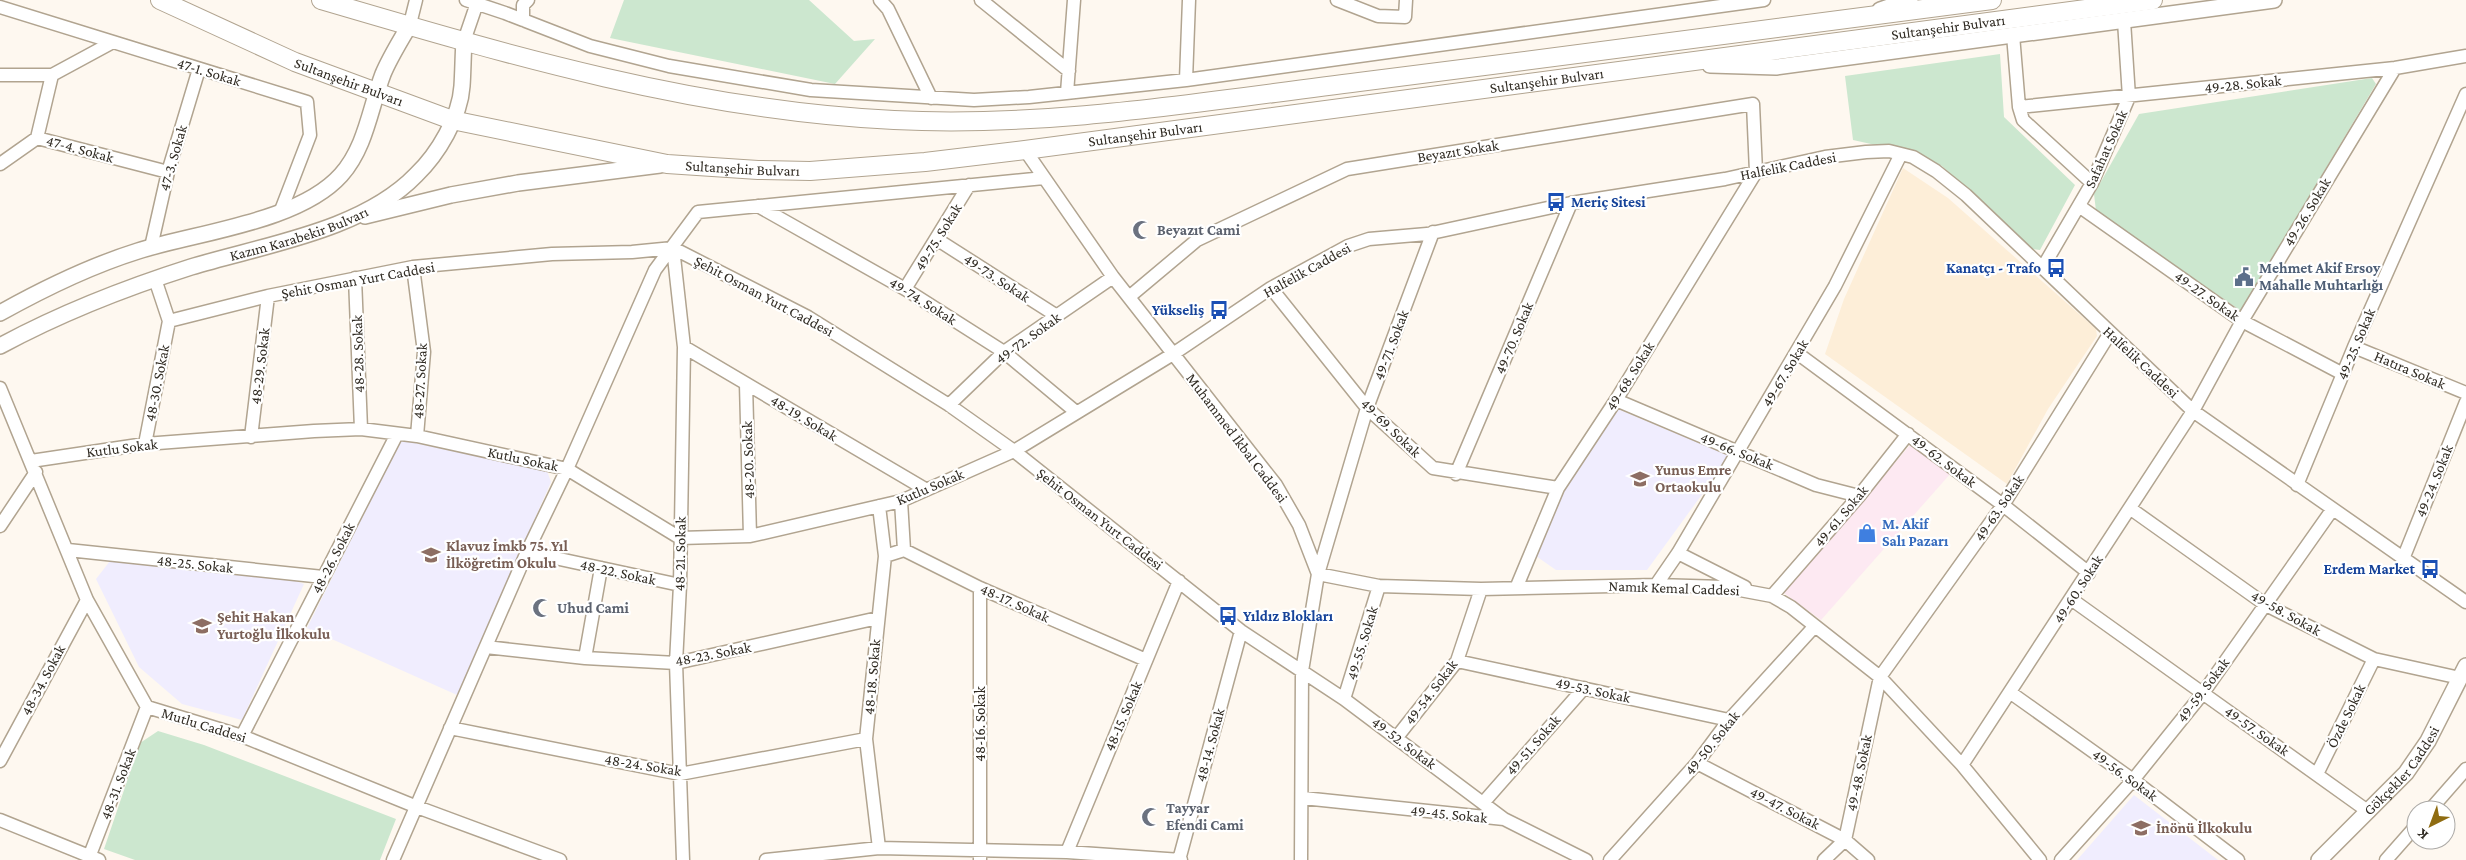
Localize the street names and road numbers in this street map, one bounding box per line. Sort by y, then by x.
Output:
street label: Sultanşehir Bulvarı [1890,12,2006,43]
street label: 47-1. Sokak [175,55,244,90]
street label: Sultanşehir Bulvarı [292,55,406,109]
street label: Sultanşehir Bulvarı [1489,65,1605,96]
street label: 49-28. Sokak [2204,72,2283,96]
street label: Safahat Sokak [2082,107,2131,191]
street label: Sultanşehir Bulvarı [1087,119,1203,149]
street label: 47-3. Sokak [156,122,190,193]
street label: 47-4. Sokak [45,132,116,166]
street label: Beyazıt Sokak [1416,137,1501,166]
street label: Halfelik Caddesi [1739,149,1837,183]
street label: Sultanşehir Bulvarı [685,157,800,179]
street label: 49-26. Sokak [2280,174,2334,249]
street label: 49-75. Sokak [911,200,965,273]
street label: Kazım Karabekir Bulvarı [228,203,371,264]
street label: Halfelik Caddesi [1261,239,1354,301]
street label: 49-73. Sokak [961,251,1034,306]
street label: Şehit Osman Yurt Caddesi [691,252,836,340]
street label: Şehit Osman Yurt Caddesi [280,259,436,302]
street label: 49-27. Sokak [2172,268,2243,325]
street label: 49-74. Sokak [886,274,960,328]
street label: 49-70. Sokak [1492,299,1537,377]
street label: 49-25. Sokak [2334,305,2379,382]
street label: 49-71. Sokak [1370,307,1412,382]
street label: 49-72. Sokak [992,309,1064,367]
street label: 48-28. Sokak [349,314,367,393]
street label: Halfelik Caddesi [2100,323,2182,401]
street label: 48-29. Sokak [247,326,273,405]
street label: 49-67. Sokak [1759,336,1812,410]
street label: 49-68. Sokak [1603,338,1658,413]
street label: 48-30. Sokak [142,342,172,423]
street label: 48-27. Sokak [410,342,430,419]
street label: Hatıra Sokak [2372,348,2449,393]
street label: Muhammed İkbal Caddesi [1183,370,1291,506]
street label: 48-19. Sokak [768,392,841,445]
street label: 49-69. Sokak [1358,396,1425,461]
street label: 48-20. Sokak [739,420,757,499]
street label: 49-66. Sokak [1698,429,1777,473]
street label: 49-62. Sokak [1908,431,1980,491]
street label: Kutlu Sokak [85,436,159,460]
street label: 49-24. Sokak [2412,441,2456,520]
street label: Kutlu Sokak [486,444,561,474]
street label: Kutlu Sokak [894,465,967,508]
street label: Şehit Osman Yurt Caddesi [1033,465,1166,574]
street label: 49-63. Sokak [1971,471,2028,544]
street label: 49-61. Sokak [1811,481,1872,550]
street label: 48-21. Sokak [671,516,689,592]
street label: 48-26. Sokak [308,519,358,596]
street label: 49-60. Sokak [2050,551,2106,626]
street label: 48-25. Sokak [156,552,235,576]
street label: 48-22. Sokak [579,556,658,588]
street label: Namık Kemal Caddesi [1608,578,1740,598]
street label: 48-17. Sokak [978,581,1053,626]
street label: 49-58. Sokak [2248,587,2324,639]
street label: 49-55. Sokak [1343,603,1381,682]
street label: 48-18. Sokak [861,638,883,715]
street label: 48-23. Sokak [674,639,753,669]
street label: 48-34. Sokak [18,641,69,718]
street label: 49-59. Sokak [2174,654,2233,725]
street label: 49-54. Sokak [1401,656,1461,728]
street label: 49-53. Sokak [1554,674,1633,706]
street label: 48-15. Sokak [1101,678,1145,754]
street label: Özde Sokak [2324,681,2369,751]
street label: 48-16. Sokak [972,686,988,762]
street label: 49-57. Sokak [2222,703,2293,760]
street label: Mutlu Caddesi [160,704,248,746]
street label: 48-14. Sokak [1193,706,1228,784]
street label: 49-50. Sokak [1681,707,1743,778]
street label: 49-51. Sokak [1503,711,1564,778]
street label: 49-52. Sokak [1369,714,1440,773]
street label: Gökçekler Caddesi [2361,724,2442,818]
street label: 49-48. Sokak [1843,732,1875,813]
street label: 48-31. Sokak [97,745,139,822]
street label: 49-56. Sokak [2089,746,2161,805]
street label: 48-24. Sokak [603,751,683,779]
street label: 49-47. Sokak [1747,784,1823,833]
street label: 49-45. Sokak [1410,802,1489,826]

